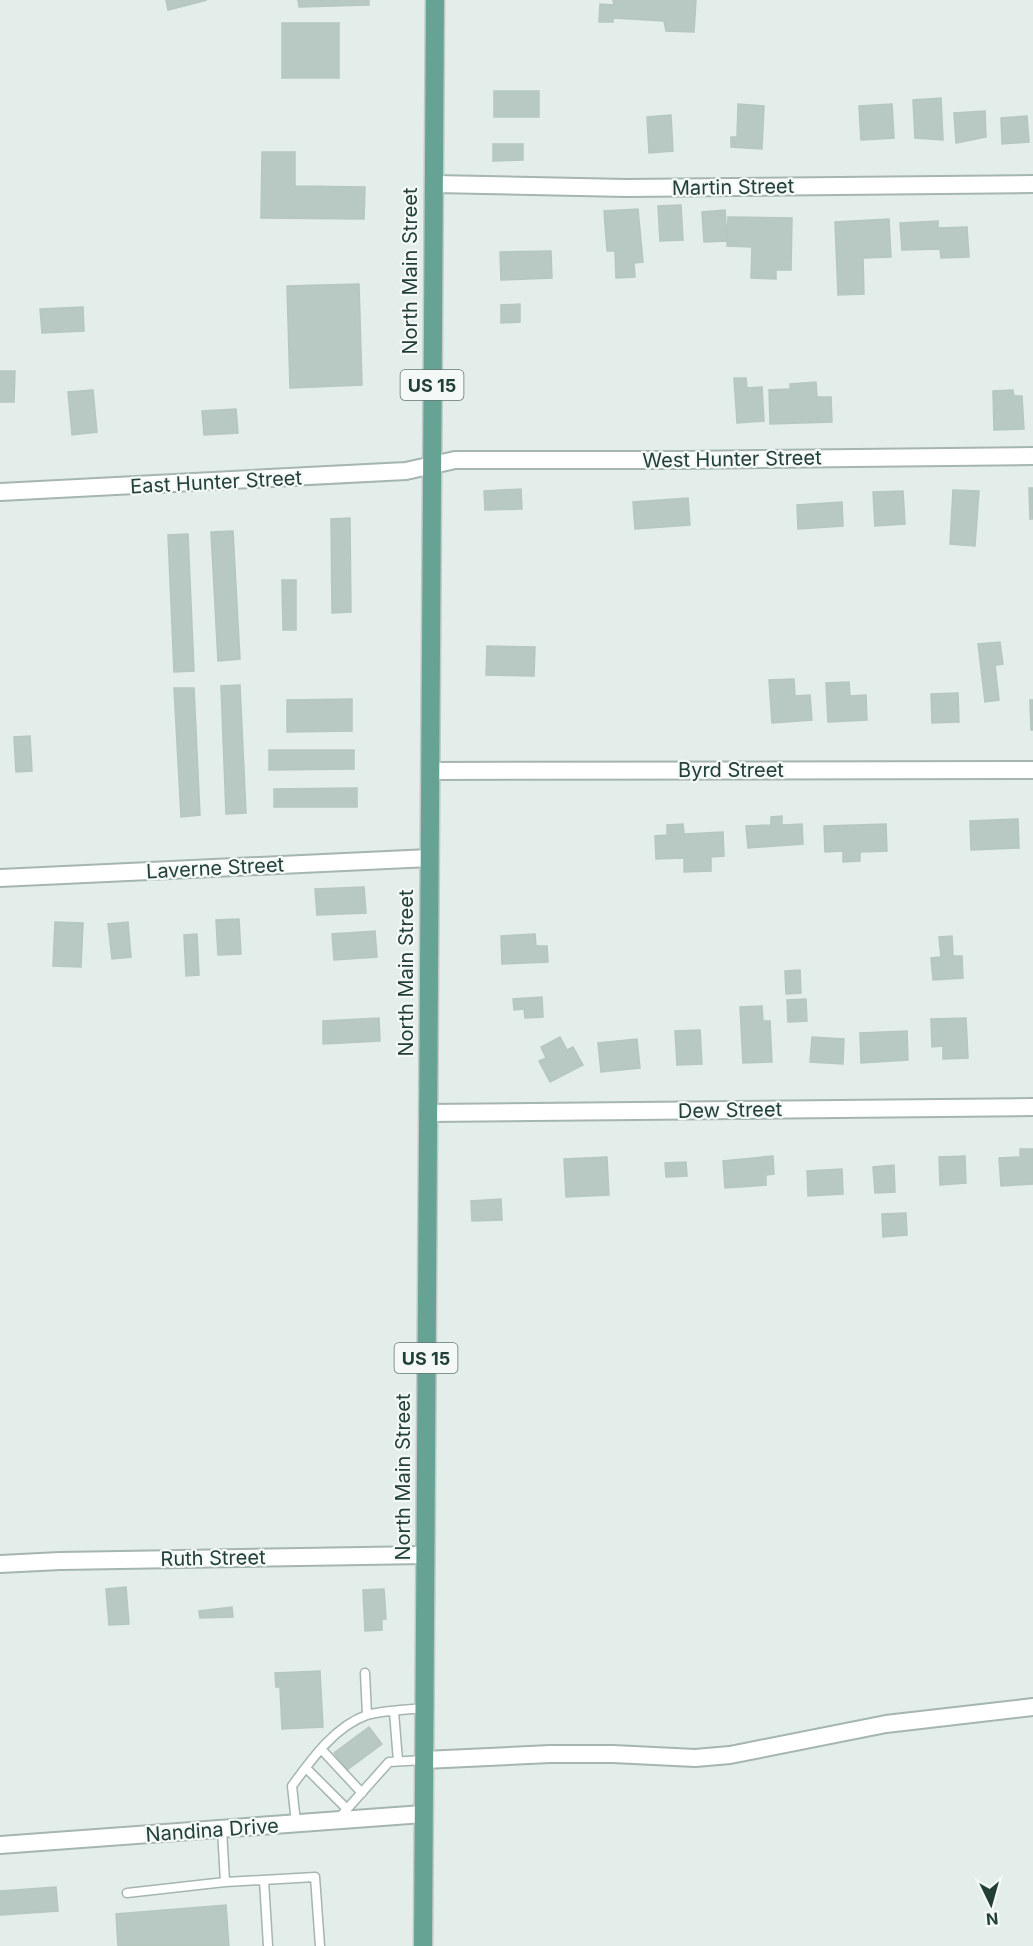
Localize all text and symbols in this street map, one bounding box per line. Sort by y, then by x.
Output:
street label: Martin Street [672,174,795,200]
street label: North Main Street [398,187,422,354]
road number: US 15 [400,370,464,400]
street label: West Hunter Street [642,445,822,473]
street label: East Hunter Street [129,465,303,498]
street label: Byrd Street [678,758,784,782]
street label: Laverne Street [145,852,285,884]
street label: North Main Street [394,889,418,1056]
street label: Dew Street [678,1097,783,1123]
road number: US 15 [394,1343,458,1373]
street label: North Main Street [391,1393,415,1560]
street label: Ruth Street [160,1545,266,1571]
street label: Nandina Drive [145,1813,279,1847]
north arrow [961,1874,1021,1934]
text: N [985,1908,999,1929]

